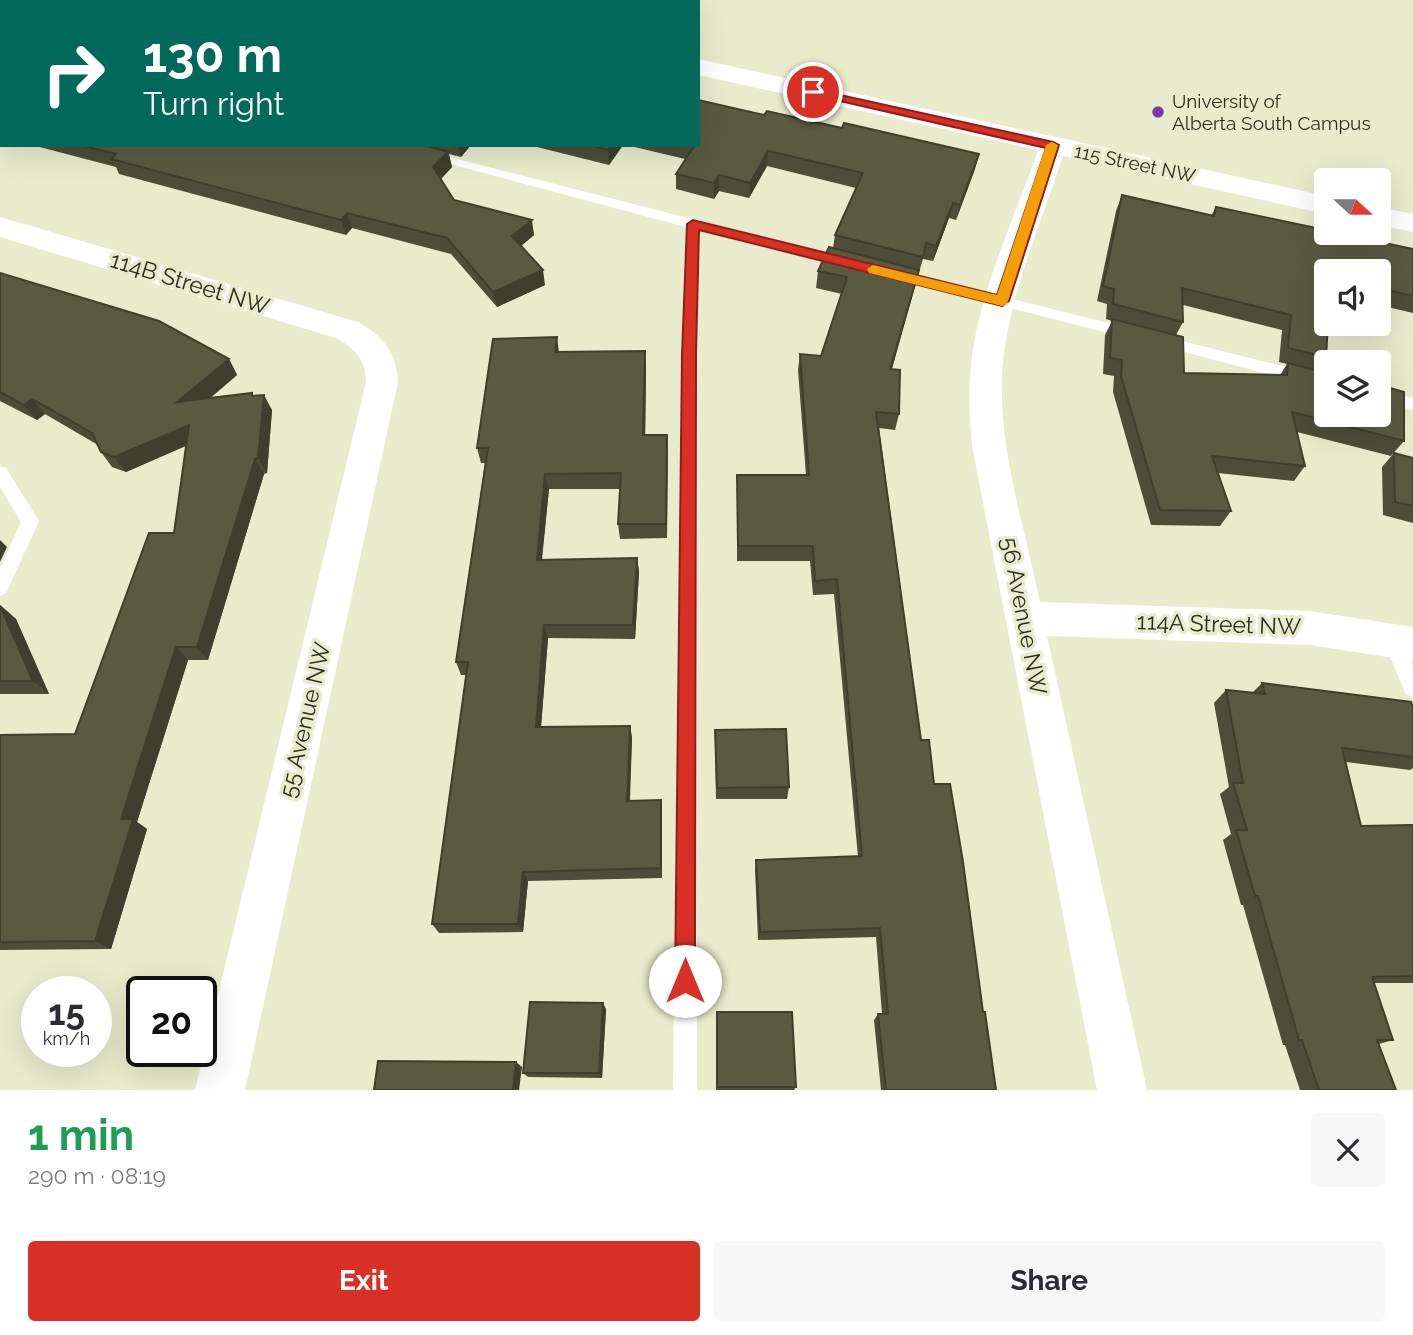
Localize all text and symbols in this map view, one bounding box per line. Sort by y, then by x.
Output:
text: 130 m [143,26,282,83]
icon: right [28,28,119,119]
pin [783,62,843,122]
icon: arrive [794,73,832,111]
text: Turn right [143,85,284,122]
place label: University of Alberta South Campus [1172,90,1371,134]
marker: University of Alberta South Campus [1150,104,1166,120]
street label: 115 Street NW [1072,139,1198,187]
north arrow [1314,168,1391,245]
map controls [1314,168,1391,427]
street label: 114B Street NW [107,246,273,320]
button: sound [1314,259,1391,336]
button: layers [1314,350,1391,427]
street label: 56 Avenue NW [996,535,1053,697]
street label: 114A Street NW [1136,607,1302,640]
street label: 55 Avenue NW [274,640,336,800]
position arrow [648,944,722,1018]
speed limit sign: 20 [126,976,217,1067]
text: 15 [48,992,85,1033]
text: km/h [43,1028,90,1049]
text: 1 min [28,1111,134,1160]
button: close [1311,1113,1385,1187]
text: 290 m · 08:19 [28,1162,166,1189]
button: Exit [28,1241,700,1321]
button: Share [714,1241,1385,1321]

